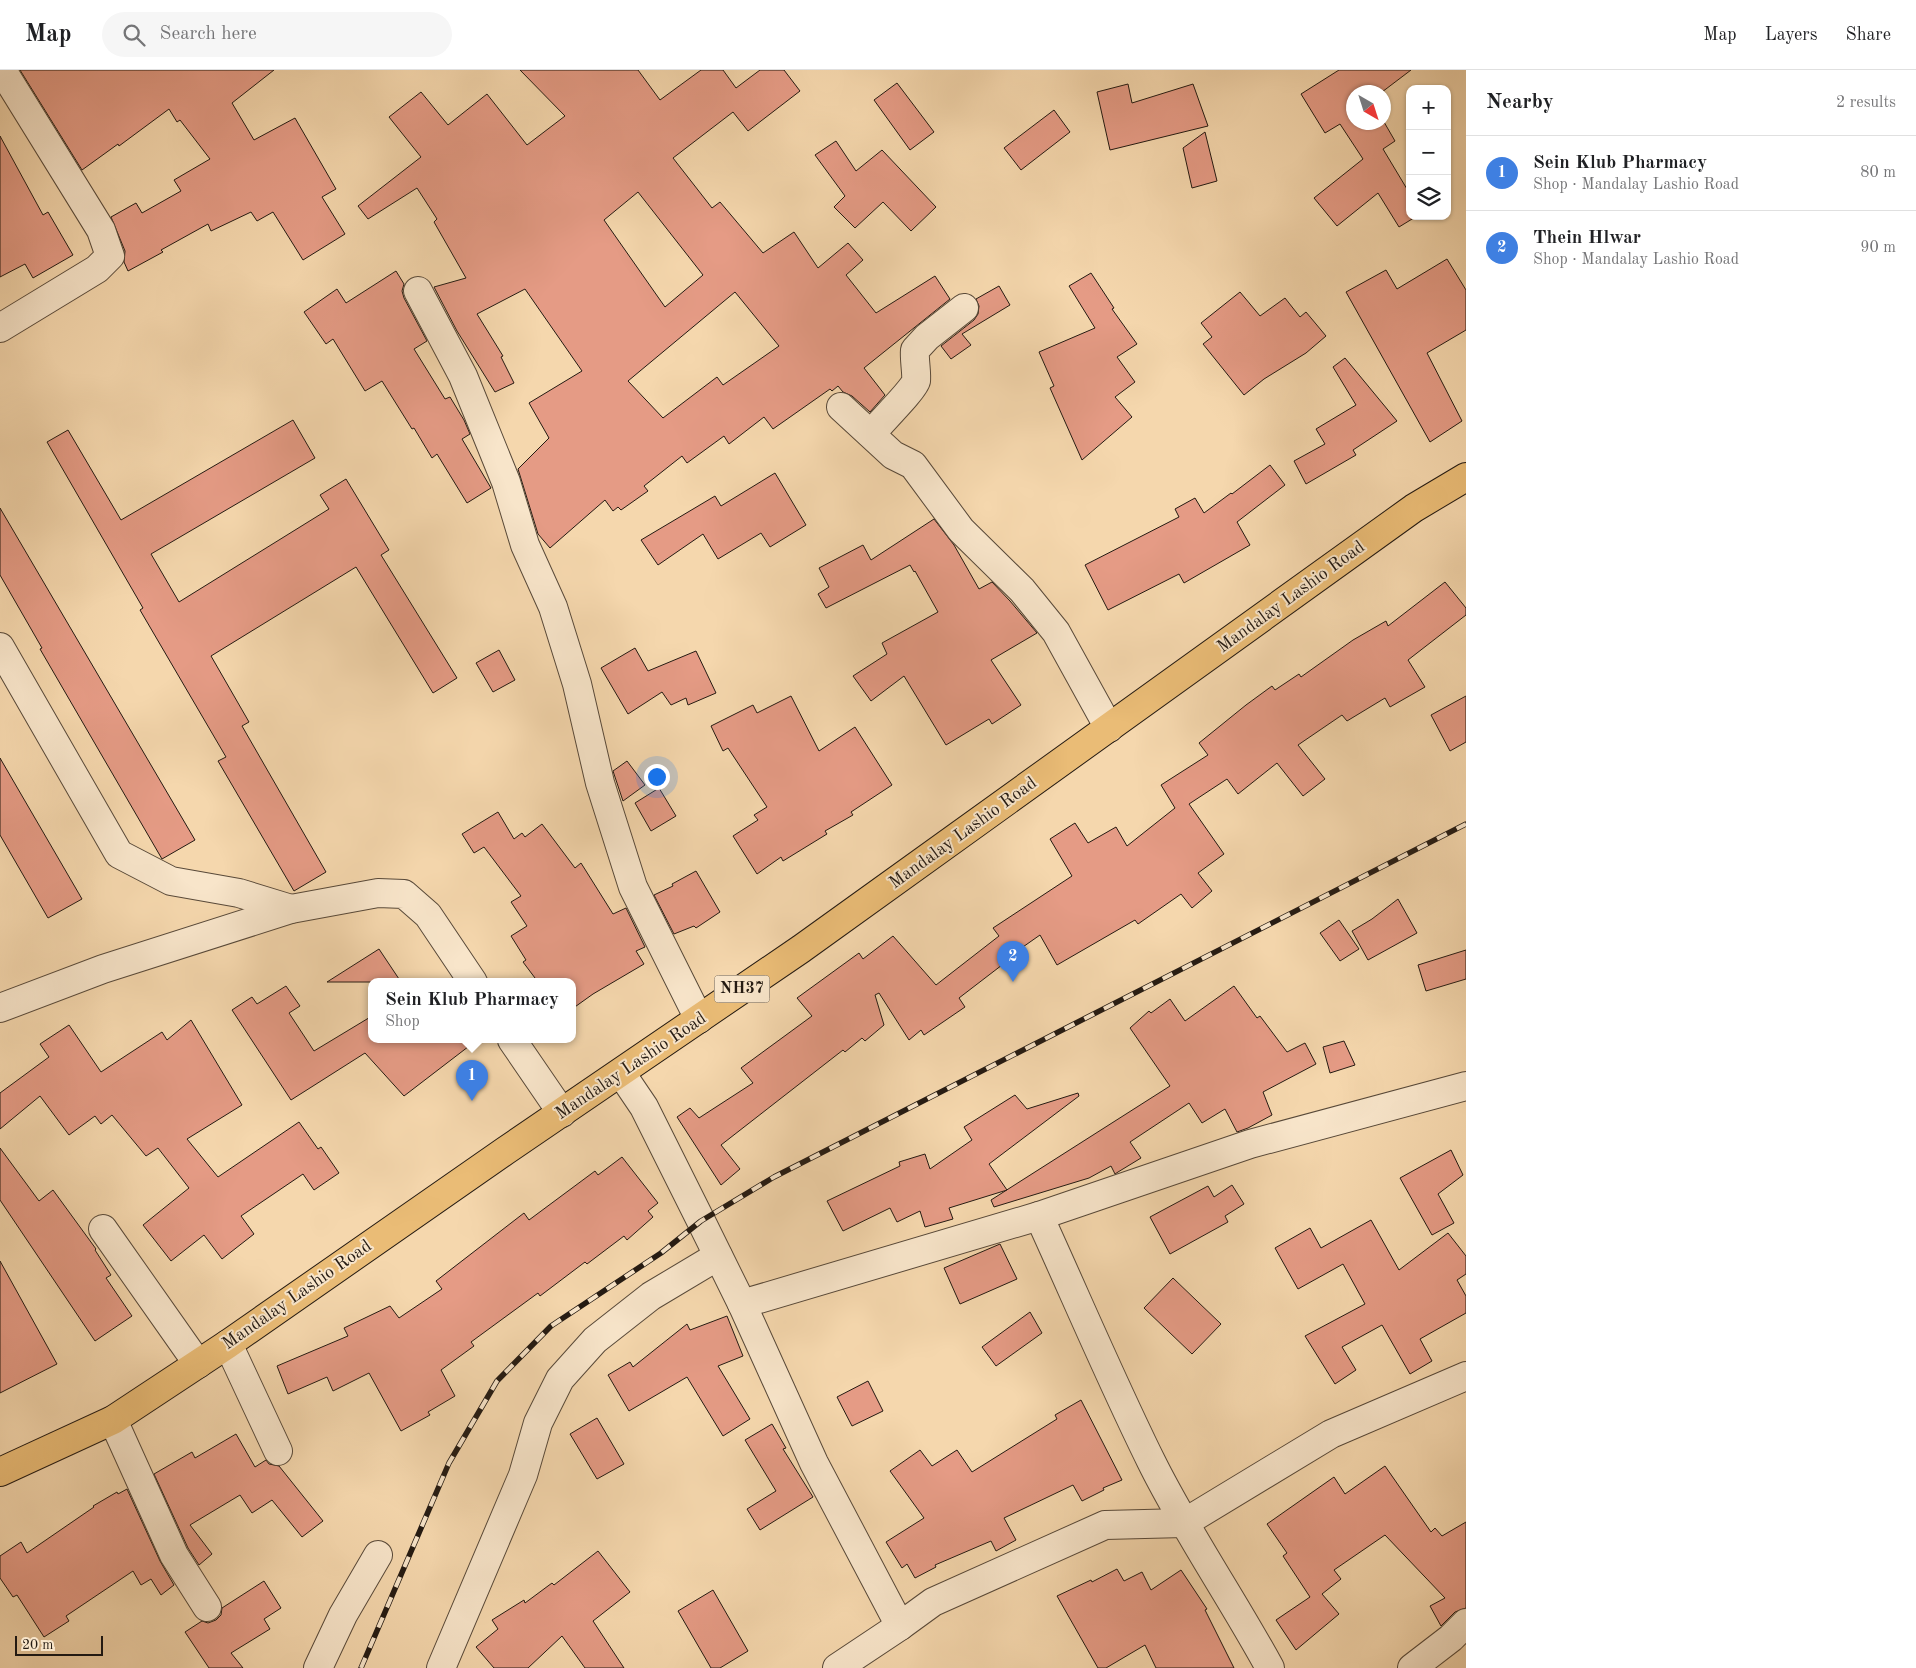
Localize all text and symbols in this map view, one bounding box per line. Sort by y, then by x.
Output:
search box [102,12,452,57]
icon: search [120,21,148,49]
text: Map [25,23,72,47]
text: Search here [160,25,257,44]
text: Map [1703,26,1737,44]
text: Layers [1765,26,1817,44]
text: Share [1845,26,1891,44]
north arrow [1346,85,1391,130]
map controls [1406,85,1451,220]
button: + [1406,85,1451,130]
text: Nearby [1486,92,1554,113]
text: 2 results [1836,95,1896,111]
button: − [1406,130,1451,175]
text: Sein Klub Pharmacy [1533,154,1707,173]
text: 1 [1497,165,1507,181]
text: 80 m [1860,165,1896,181]
button: layers [1406,175,1451,220]
text: Shop · Mandalay Lashio Road [1533,177,1739,193]
text: Thein Hlwar [1533,229,1641,248]
text: 2 [1497,240,1507,256]
text: 90 m [1860,240,1896,256]
text: Shop · Mandalay Lashio Road [1533,252,1739,268]
street label: Mandalay Lashio Road [1214,538,1368,656]
your location [644,764,670,790]
street label: Mandalay Lashio Road [886,774,1040,892]
pin: 2 [997,941,1029,982]
road number: NH37 [714,976,770,1002]
popup [368,978,576,1043]
text: Sein Klub Pharmacy [385,991,559,1010]
street label: Mandalay Lashio Road [552,1009,710,1123]
text: Shop [385,1014,420,1030]
pin: 1 [456,1060,488,1101]
street label: Mandalay Lashio Road [219,1237,375,1353]
scale bar [15,1633,102,1656]
text: 20 m [22,1638,53,1652]

